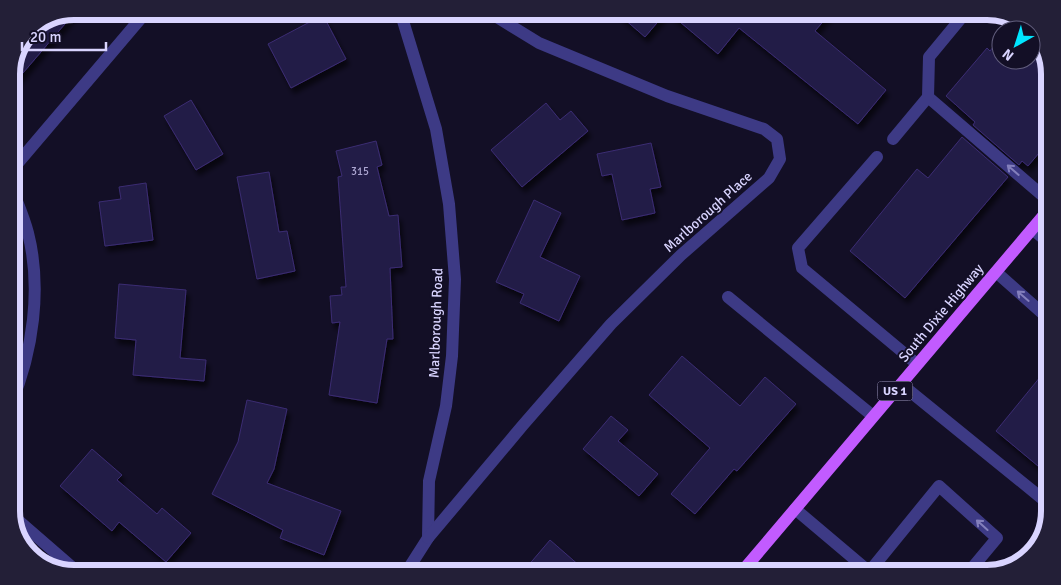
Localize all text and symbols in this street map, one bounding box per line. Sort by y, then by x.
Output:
scale bar [22,20,106,52]
north arrow [991,20,1041,70]
text: 20 m [30,28,61,46]
text: N [999,45,1017,64]
one-way arrow [1006,164,1019,176]
house number: 315 [351,165,369,178]
street label: Marlborough Place [660,168,756,256]
street label: South Dixie Highway [895,260,987,366]
street label: Marlborough Road [426,268,446,378]
one-way arrow [1016,290,1029,301]
road number: US 1 [878,382,912,401]
one-way arrow [976,519,989,530]

